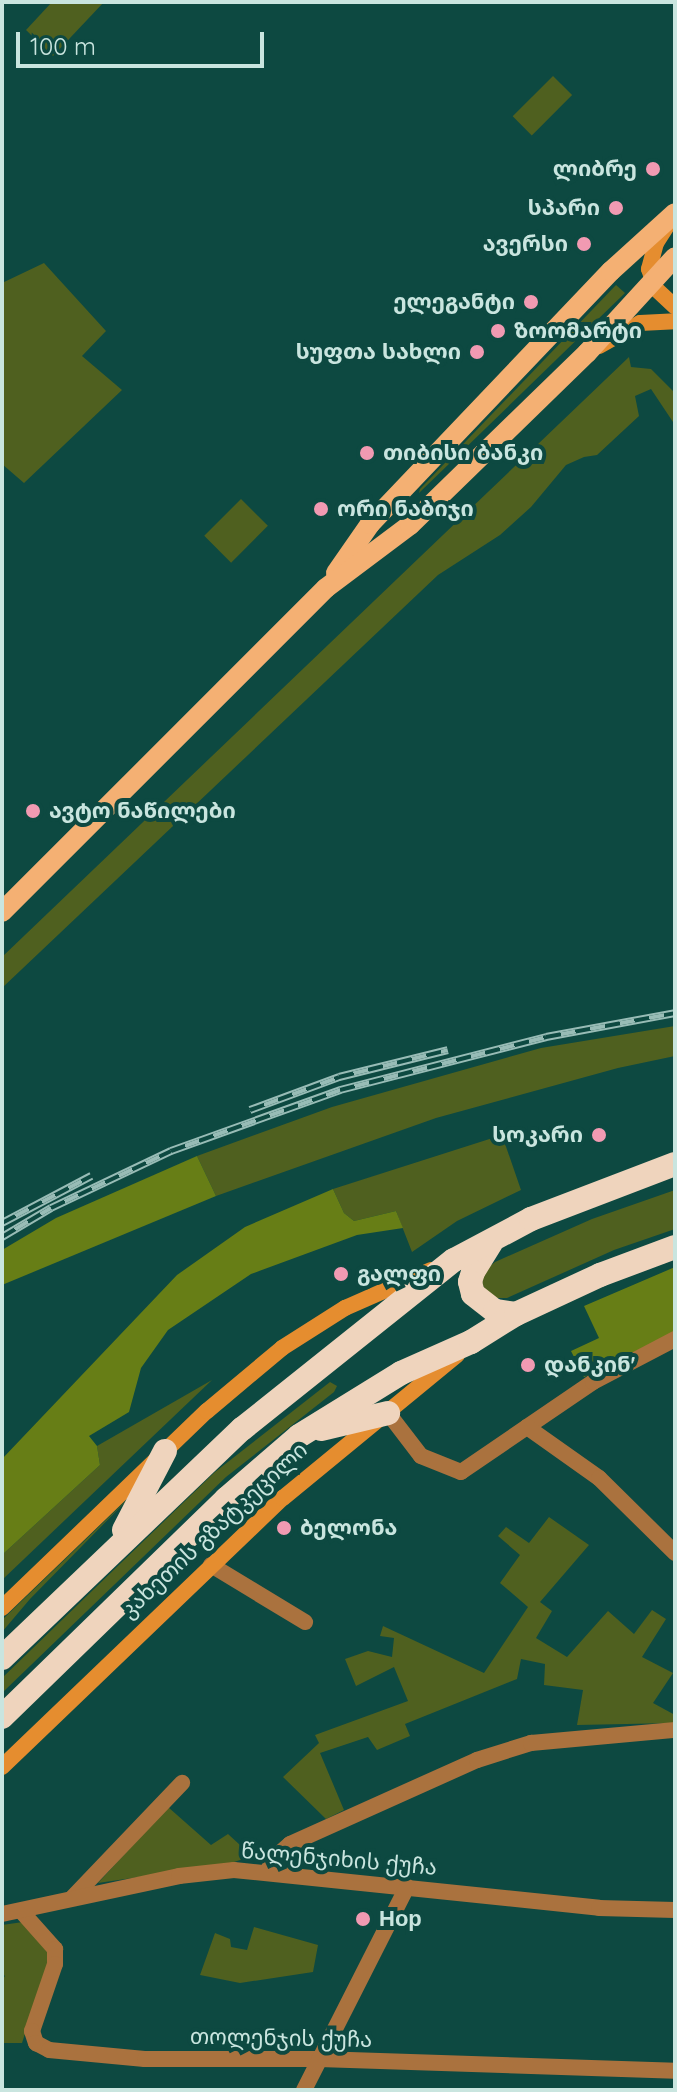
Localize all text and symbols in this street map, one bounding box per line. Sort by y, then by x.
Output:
scale bar [20,16,268,66]
text: 100 m [30,31,96,61]
place label: ლიბრე [553,156,637,182]
marker: ლიბრე [644,160,662,178]
place label: სპარი [528,195,600,221]
marker: სპარი [607,199,625,217]
place label: ავერსი [483,231,568,257]
marker: ავერსი [575,235,593,253]
place label: ელეგანტი [393,289,515,315]
marker: ელეგანტი [522,293,540,311]
place label: ზოომარტი [514,318,642,344]
marker: ზოომარტი [489,322,507,340]
place label: სუფთა სახლი [296,339,461,365]
marker: სუფთა სახლი [468,343,486,361]
place label: თიბისი ბანკი [383,440,543,466]
marker: თიბისი ბანკი [358,444,376,462]
place label: ორი ნაბიჯი [337,496,474,522]
marker: ორი ნაბიჯი [312,500,330,518]
place label: ავტო ნაწილები [49,798,236,824]
marker: ავტო ნაწილები [24,802,42,820]
place label: სოკარი [492,1122,583,1148]
marker: სოკარი [590,1126,608,1144]
place label: გალფი [357,1261,441,1287]
marker: გალფი [332,1265,350,1283]
place label: დანკინ' [544,1352,635,1378]
marker: დანკინ' [519,1356,537,1374]
street label: კახეთის გზატკეცილი [115,1437,313,1623]
place label: ბელონა [300,1515,397,1541]
marker: ბელონა [275,1519,293,1537]
street label: წალენჯიხის ქუჩა [240,1837,438,1881]
place label: Нор [379,1906,422,1932]
marker: Нор [354,1910,372,1928]
street label: თოლენჯის ქუჩა [190,2023,372,2053]

